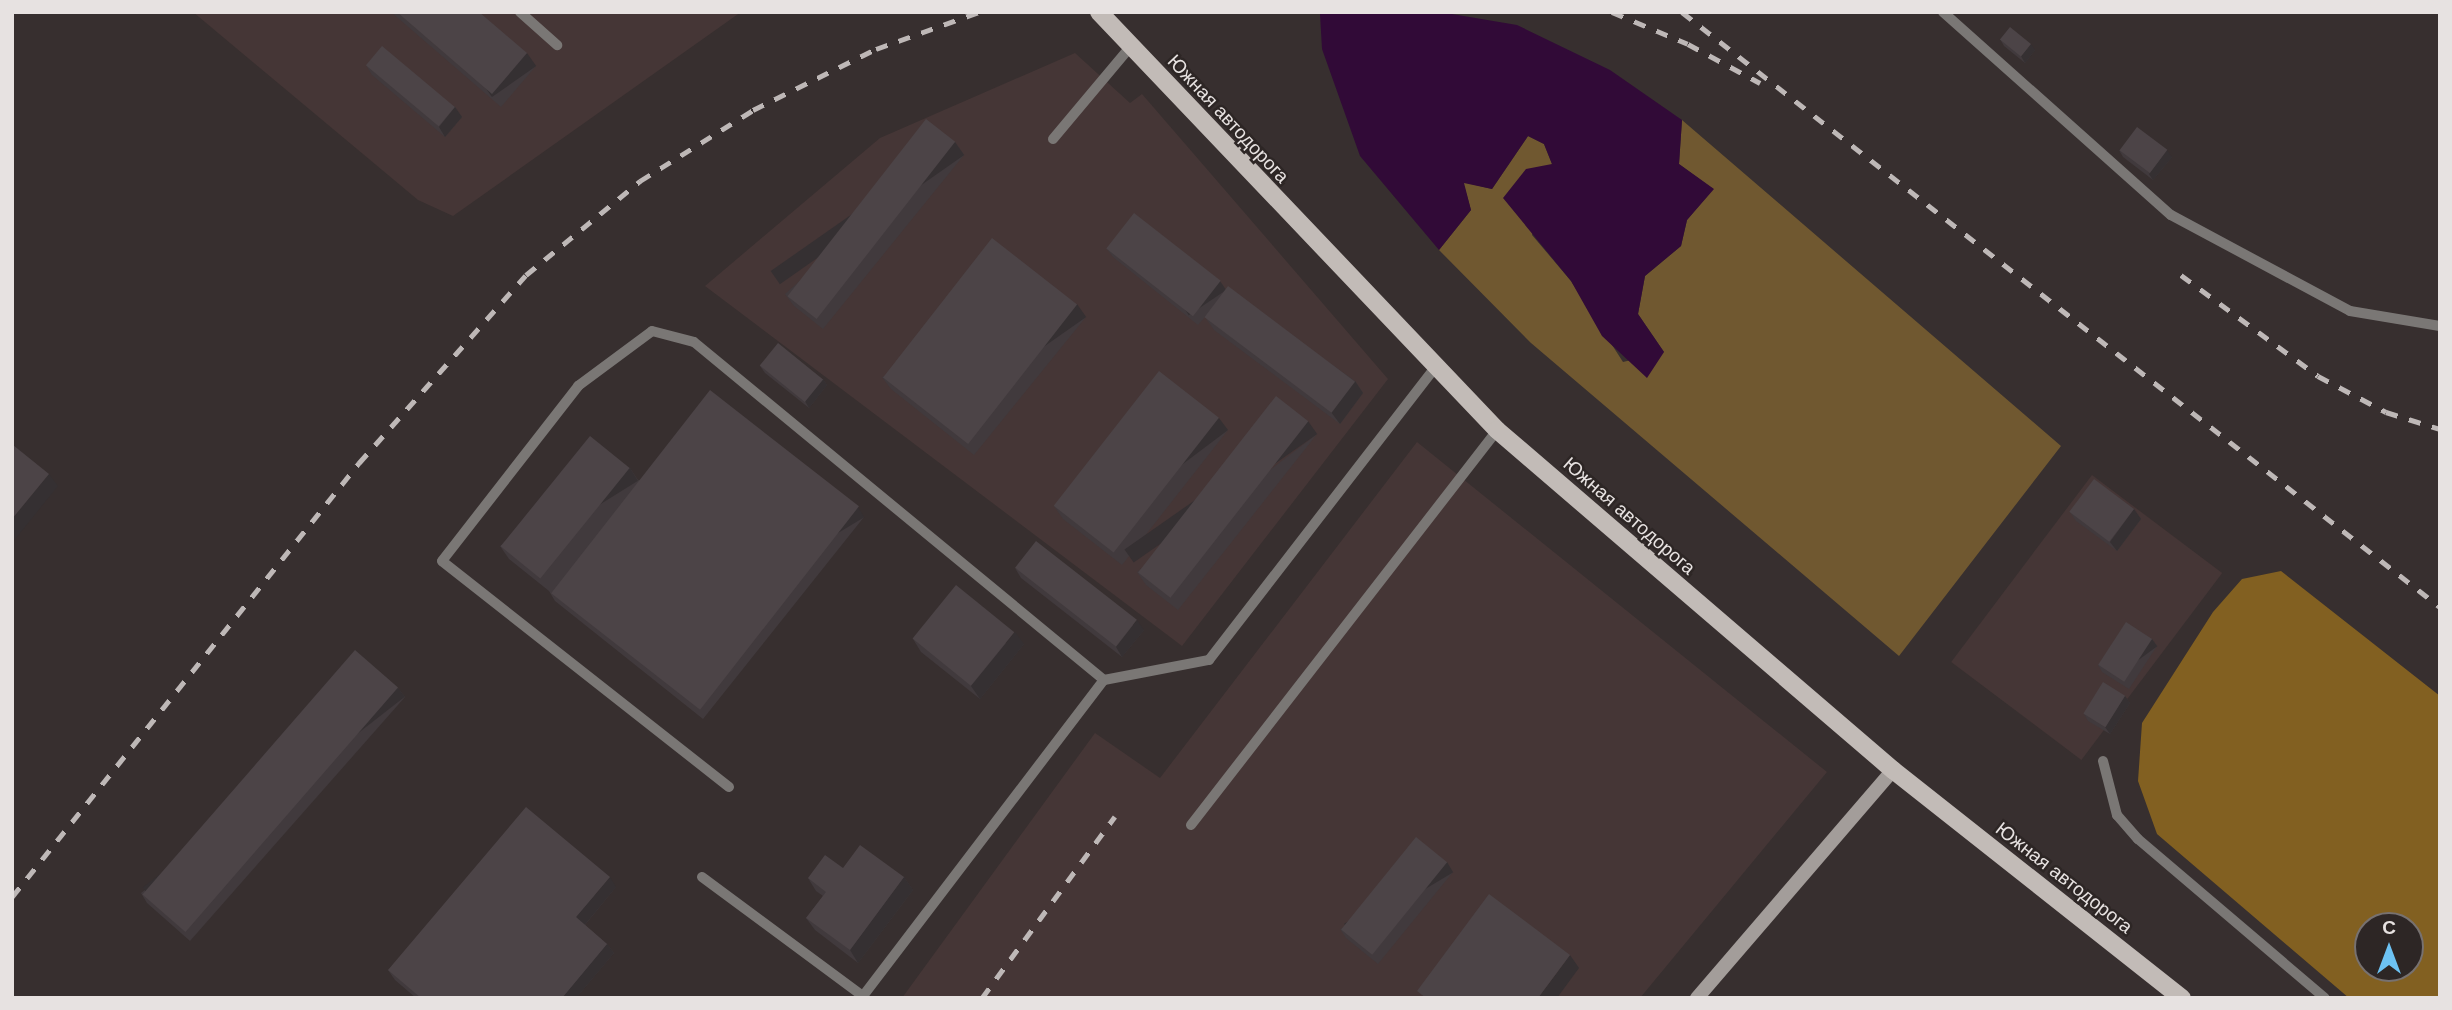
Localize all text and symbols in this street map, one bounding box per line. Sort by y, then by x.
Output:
street label: Южная автодорога [1163,50,1293,188]
street label: Южная автодорога [1558,453,1700,579]
street label: Южная автодорога [1991,818,2137,938]
north arrow [2354,912,2424,982]
text: С [2382,917,2396,938]

